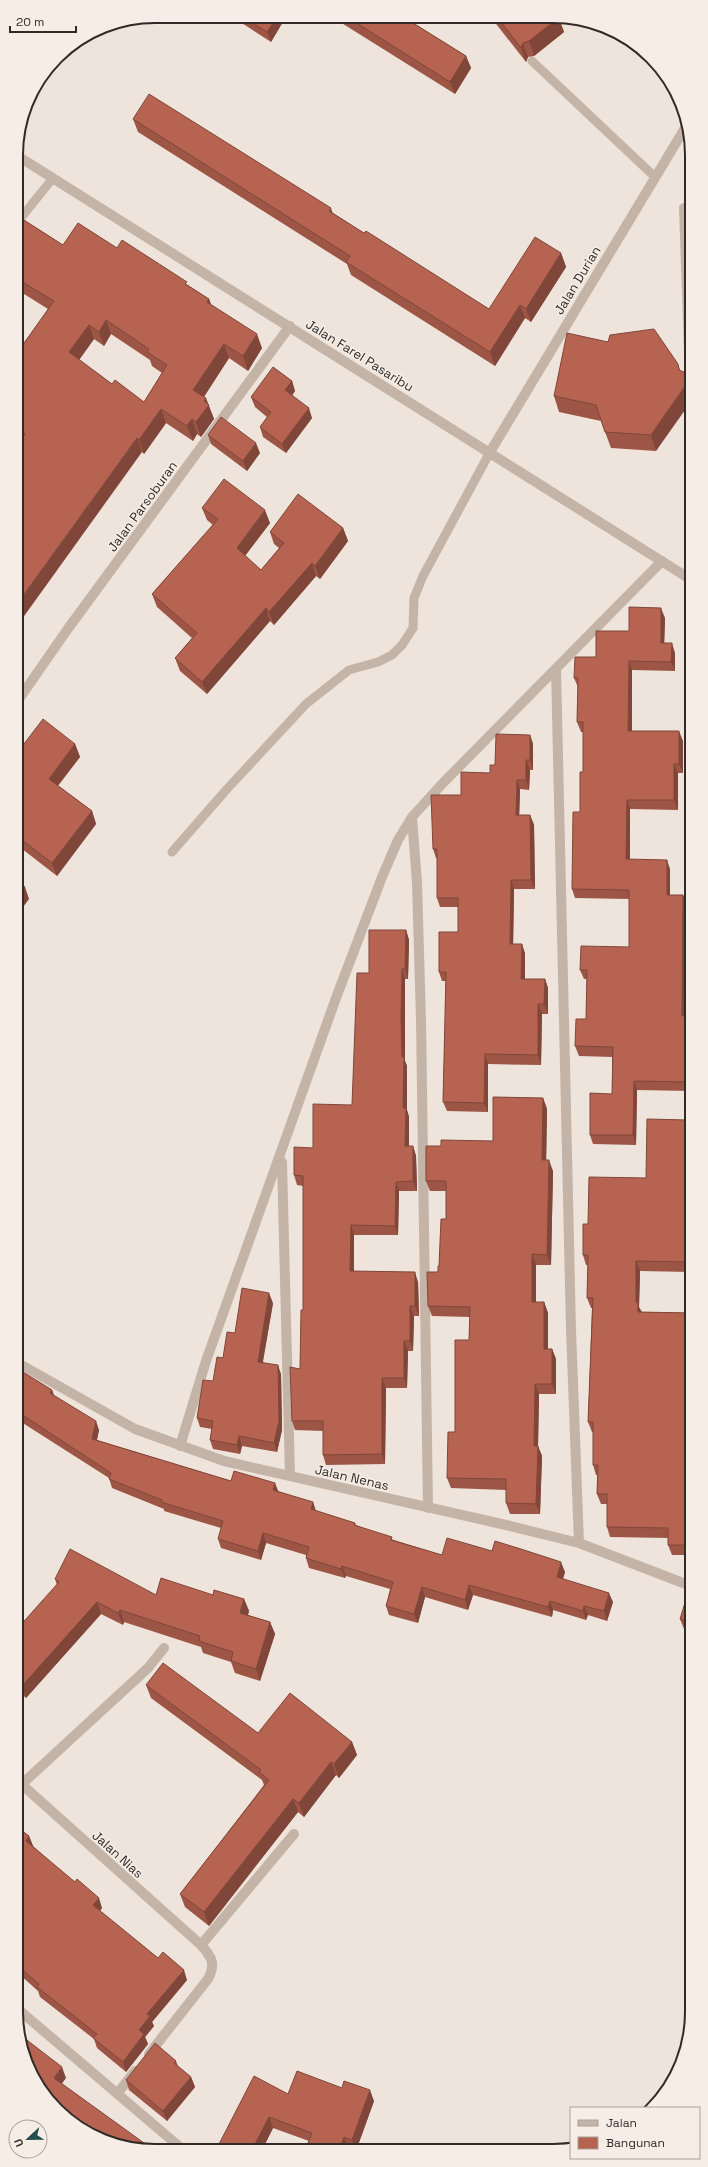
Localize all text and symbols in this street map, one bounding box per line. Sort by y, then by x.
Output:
scale bar [10,8,76,34]
text: 20 m [16,14,44,30]
street label: Jalan Durian [550,243,605,318]
street label: Jalan Farel Pasaribu [303,315,417,395]
street label: Jalan Parsoburan [104,458,181,555]
street label: Jalan Nenas [313,1461,391,1494]
street label: Jalan Nias [89,1827,147,1882]
legend [570,2107,700,2159]
text: Jalan [606,2115,637,2131]
north arrow [8,2119,48,2159]
text: Bangunan [606,2135,665,2151]
text: U [11,2137,27,2149]

